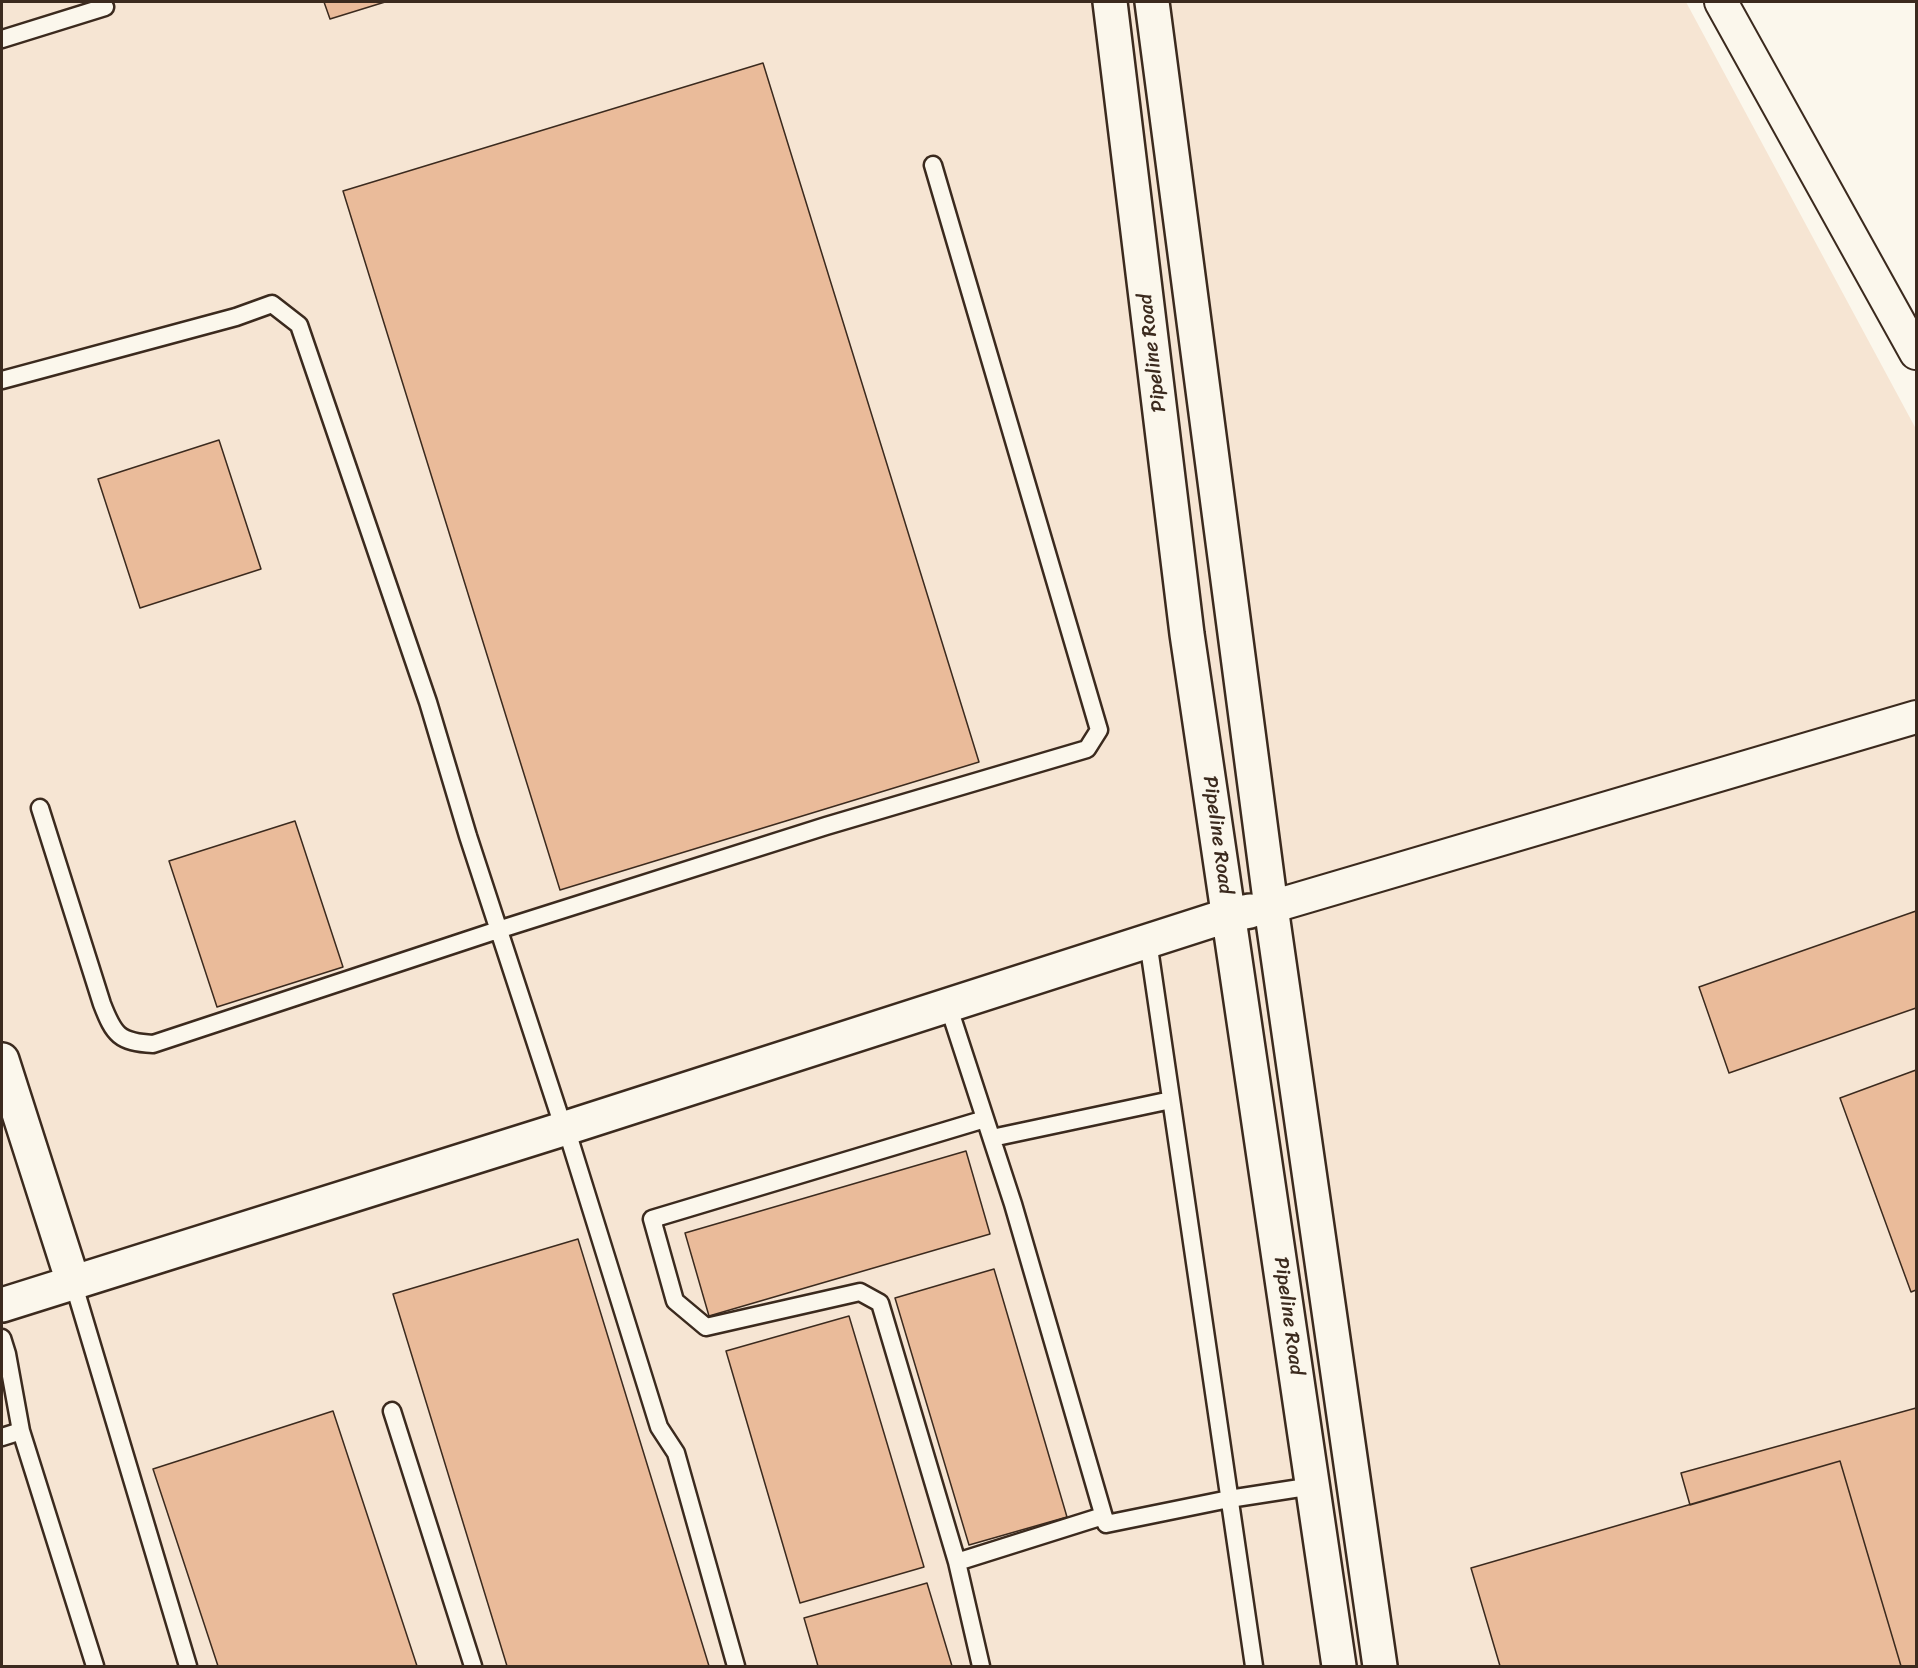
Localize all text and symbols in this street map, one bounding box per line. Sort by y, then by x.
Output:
street label: Pipeline Road [1134,293,1172,413]
street label: Pipeline Road [1197,774,1237,896]
street label: Pipeline Road [1268,1255,1308,1377]

